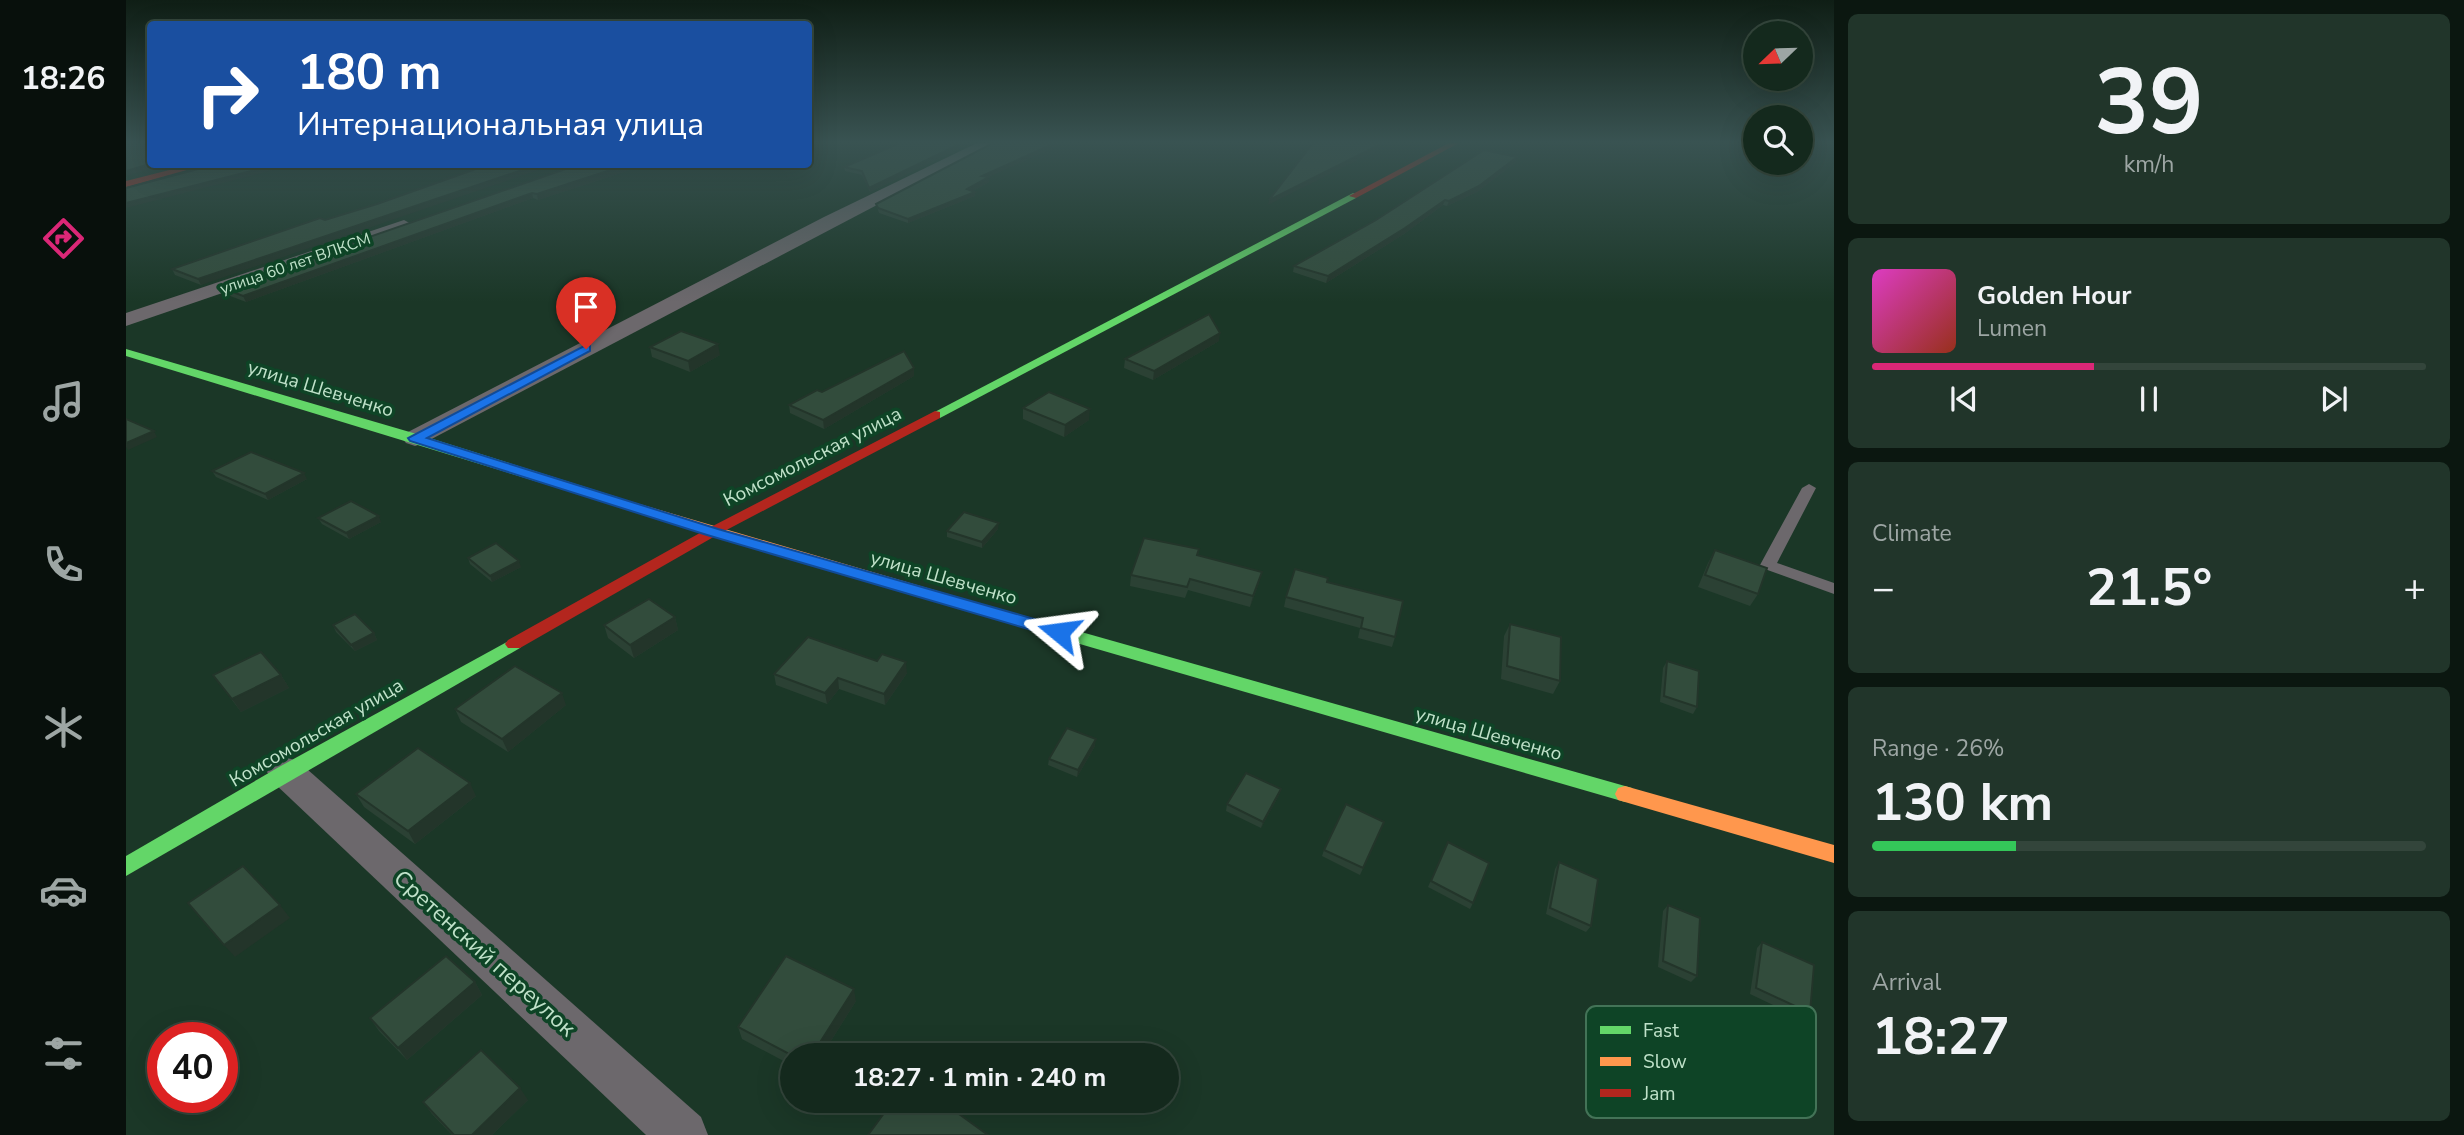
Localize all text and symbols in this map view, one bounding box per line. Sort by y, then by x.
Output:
north arrow [1743,21,1813,91]
map controls [1743,21,1813,175]
text: 180 m [297,39,441,106]
text: 39 [2094,41,2204,165]
icon: right [182,49,273,140]
text: 18:26 [21,57,105,100]
text: Интернациональная улица [297,103,704,146]
button: search [1743,105,1813,175]
text: km/h [2124,149,2174,180]
icon: directions [39,214,88,263]
street label: улица 60 лет ВЛКСМ [217,228,374,300]
pin [556,277,616,349]
text: Golden Hour [1977,278,2132,313]
icon: arrive [567,288,605,326]
text: Lumen [1977,313,2047,344]
street label: улица Шевченко [245,354,397,424]
icon: music [39,377,88,426]
icon: previous [1945,380,1983,418]
icon: pause [2130,380,2168,418]
icon: next [2315,380,2353,418]
street label: Комсомольская улица [719,401,906,513]
text: Climate [1872,518,1952,549]
icon: phone [39,540,88,589]
street label: улица Шевченко [867,545,1020,611]
text: 21.5° [2086,552,2212,623]
text: − [1872,563,1895,614]
text: + [2403,563,2426,614]
position arrow [1022,595,1096,669]
street label: Комсомольская улица [225,672,408,793]
street label: улица Шевченко [1412,701,1565,767]
icon: climate [39,703,88,752]
text: Range · 26% [1872,733,2004,764]
text: 130 km [1872,767,2053,838]
street label: Сретенский переулок [387,863,583,1044]
icon: car [39,866,88,915]
text: Arrival [1872,967,1941,998]
text: 18:27 [1872,1001,2010,1072]
legend [1586,1006,1816,1118]
text: Fast [1643,1018,1679,1044]
speed limit sign: 40 [147,1022,238,1113]
icon: filters [39,1029,88,1078]
text: Slow [1643,1049,1687,1075]
text: 18:27 · 1 min · 240 m [853,1060,1106,1095]
text: Jam [1642,1081,1676,1107]

